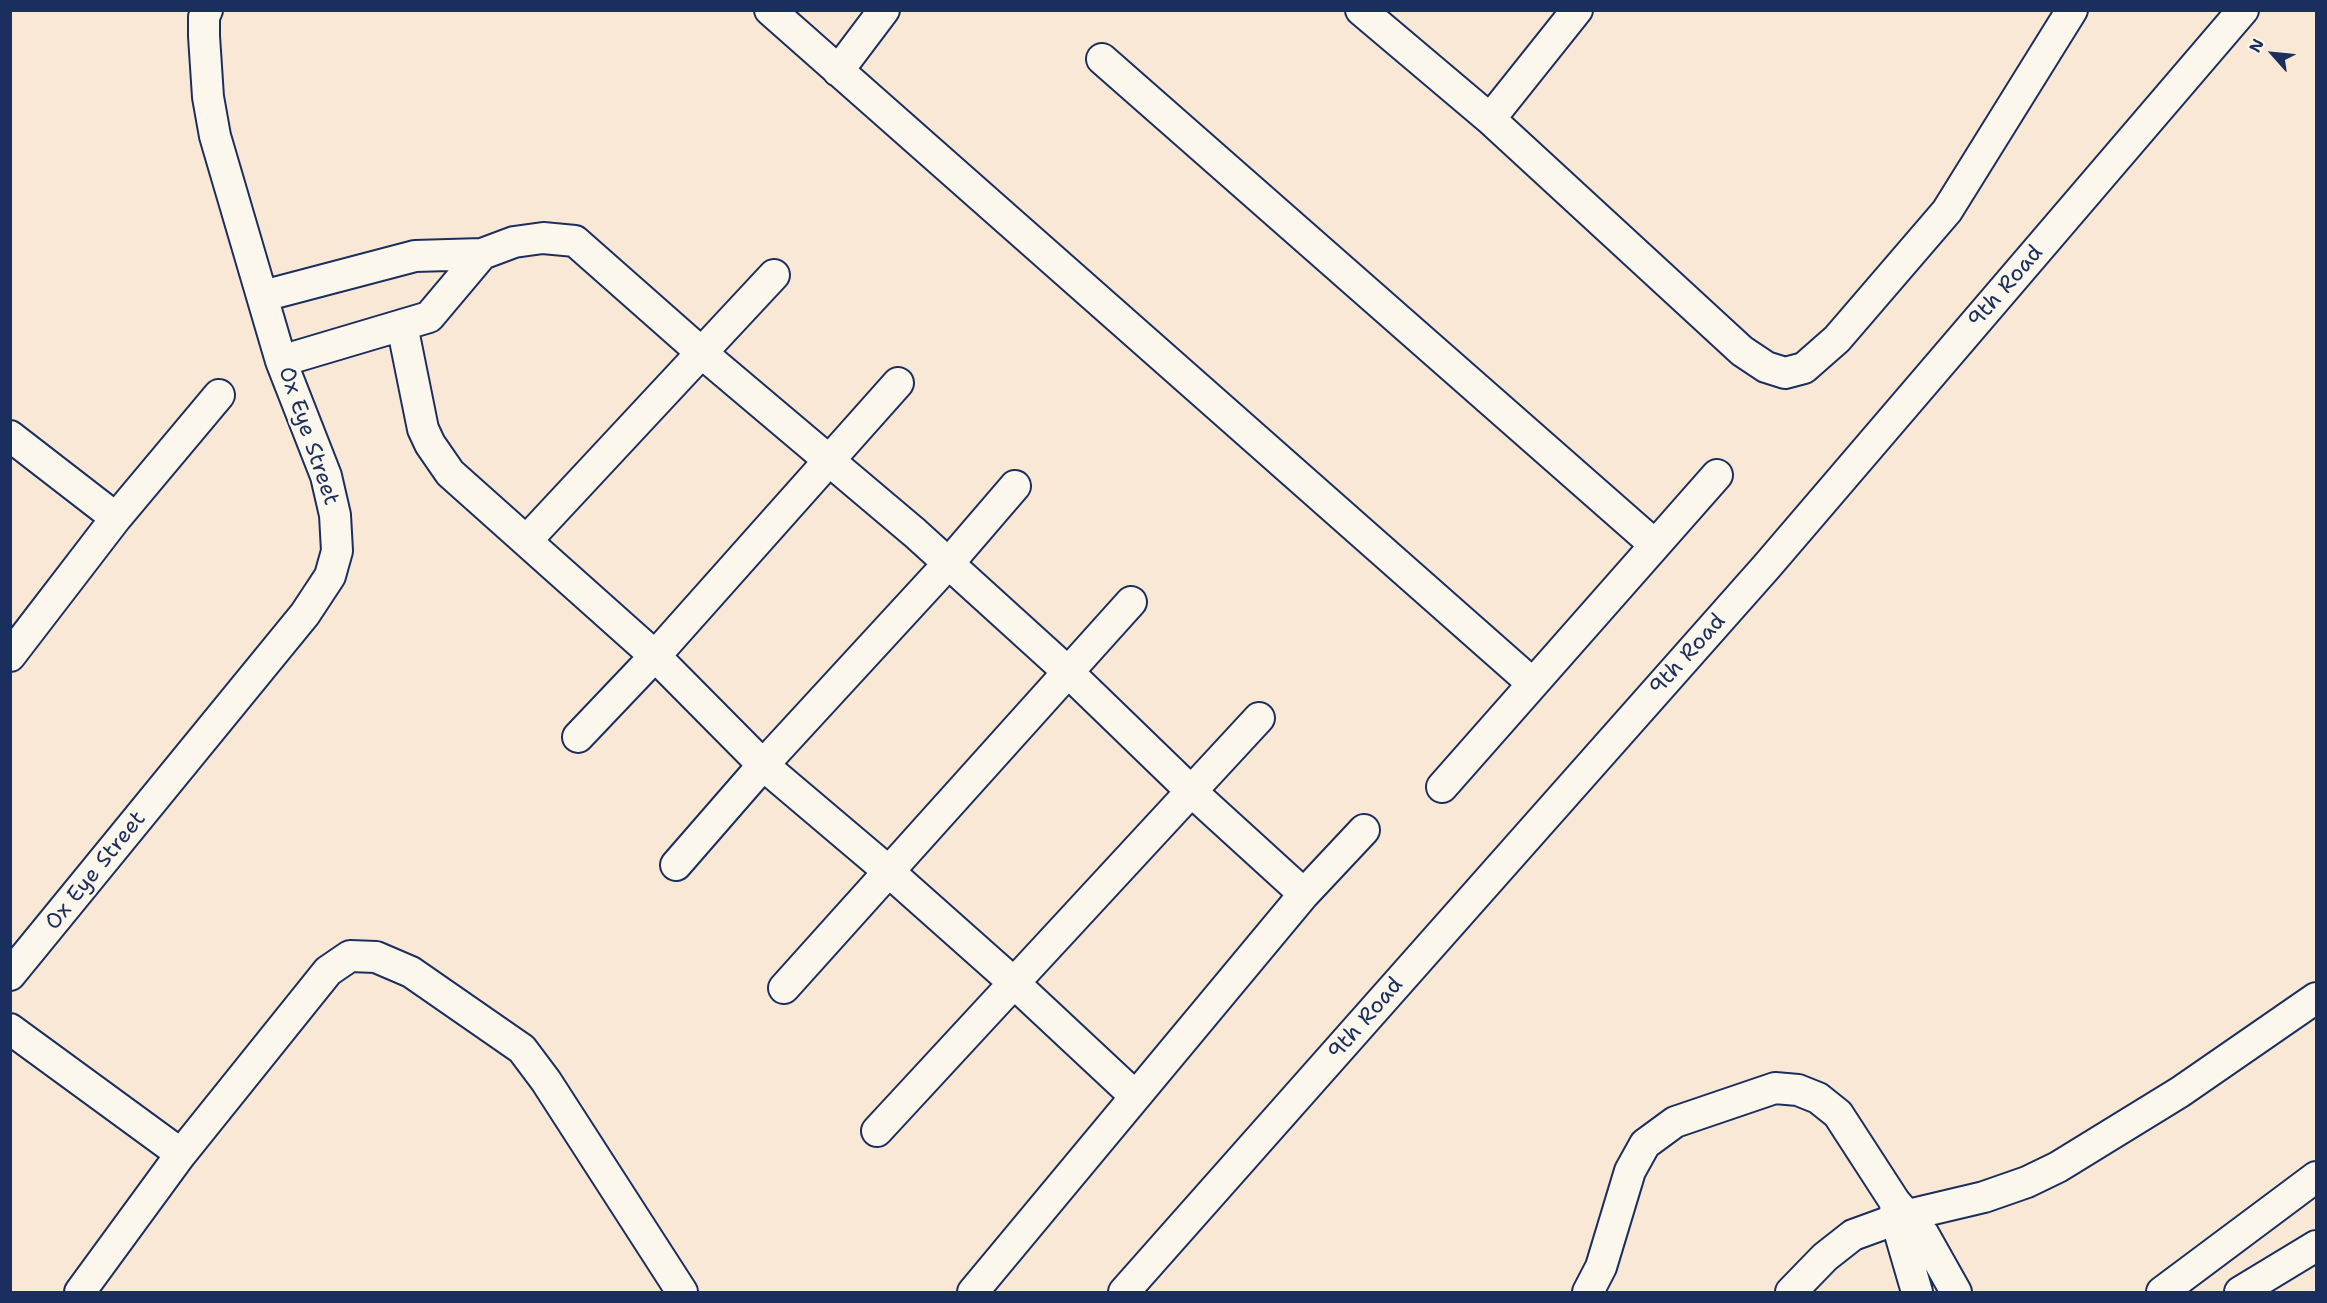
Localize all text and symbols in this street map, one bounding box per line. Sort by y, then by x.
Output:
north arrow [2243,24,2303,84]
text: N [2244,35,2269,56]
street label: 9th Road [1963,240,2049,334]
street label: Ox Eye Street [272,363,344,509]
street label: 9th Road [1644,609,1732,701]
street label: Ox Eye Street [40,806,152,936]
street label: 9th Road [1323,972,1409,1066]

